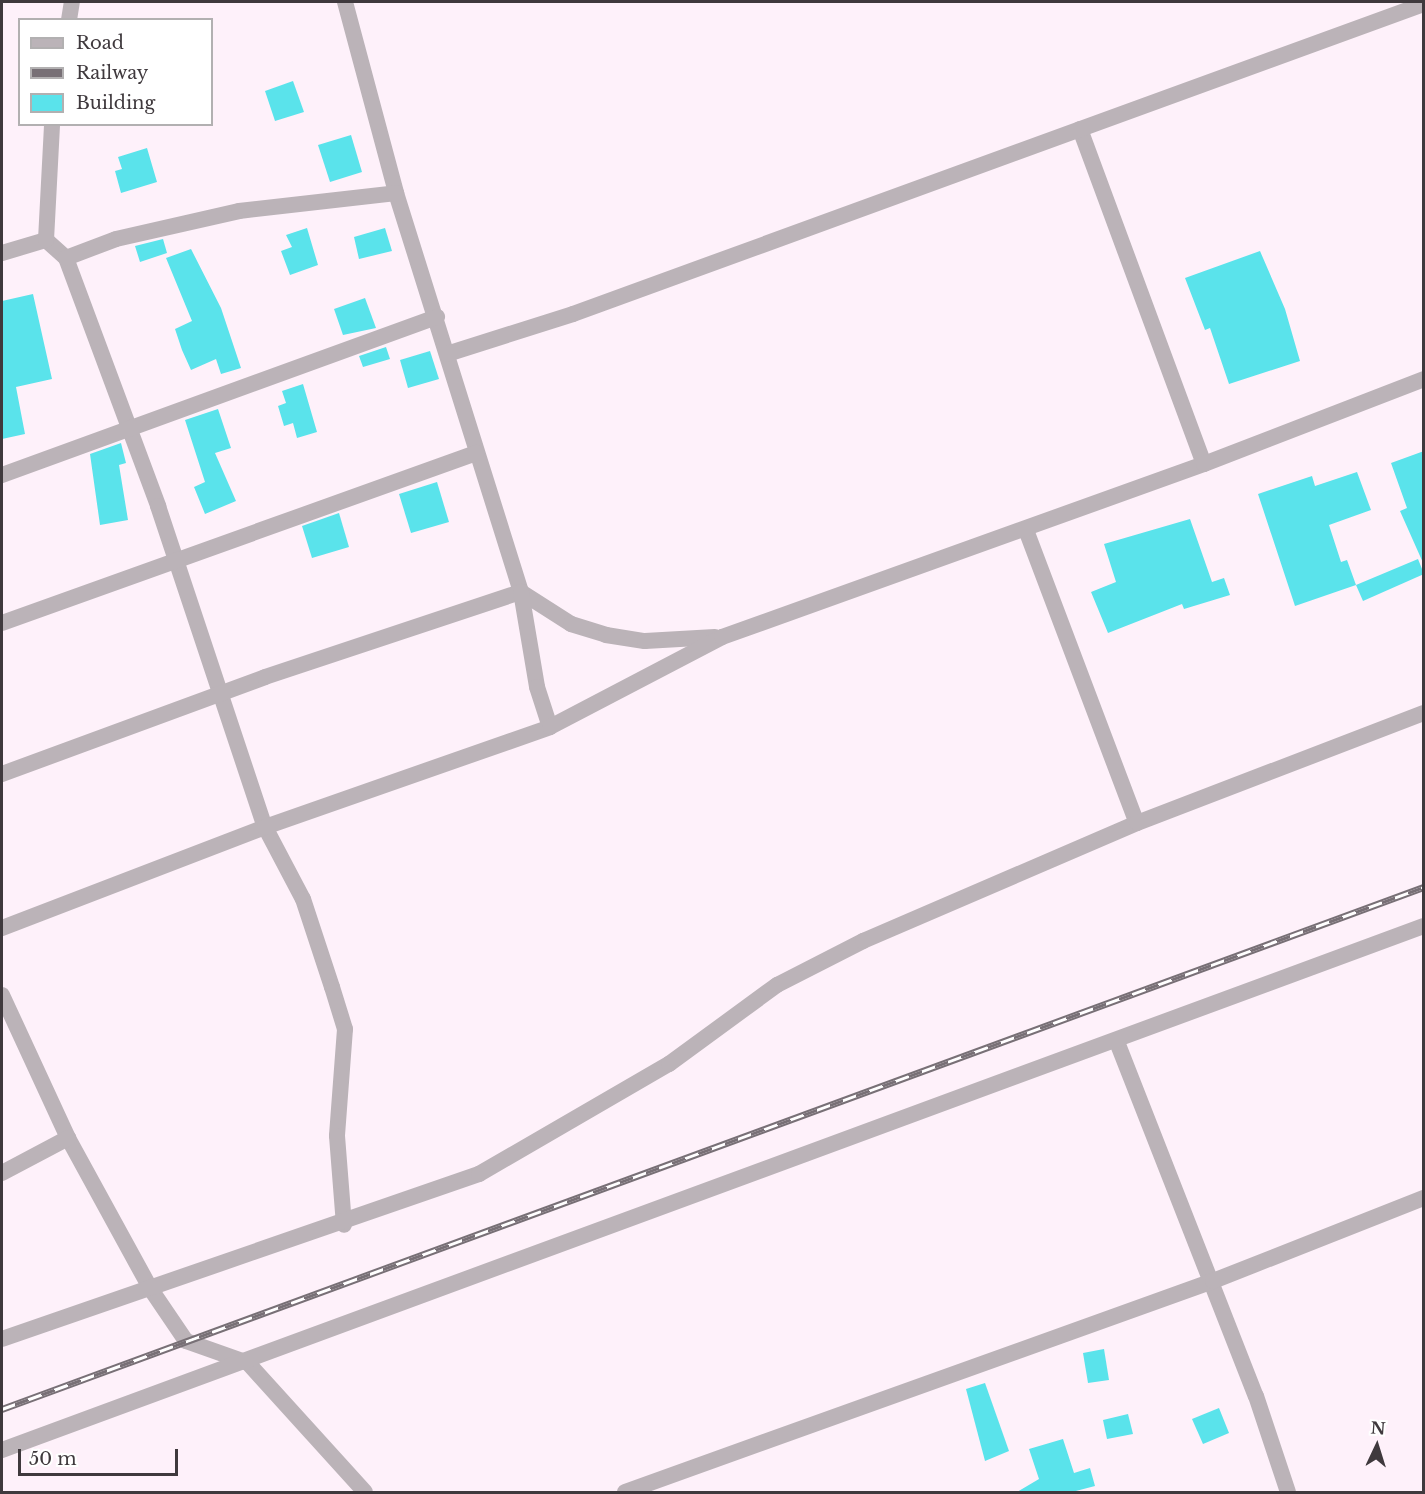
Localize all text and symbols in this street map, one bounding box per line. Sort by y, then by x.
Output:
legend [18,18,213,126]
text: Road [76,32,124,54]
text: Railway [76,62,148,84]
text: Building [76,92,155,114]
north arrow [1347,1416,1407,1476]
text: N [1370,1418,1386,1439]
scale bar [21,1437,182,1475]
text: 50 m [29,1448,77,1470]

